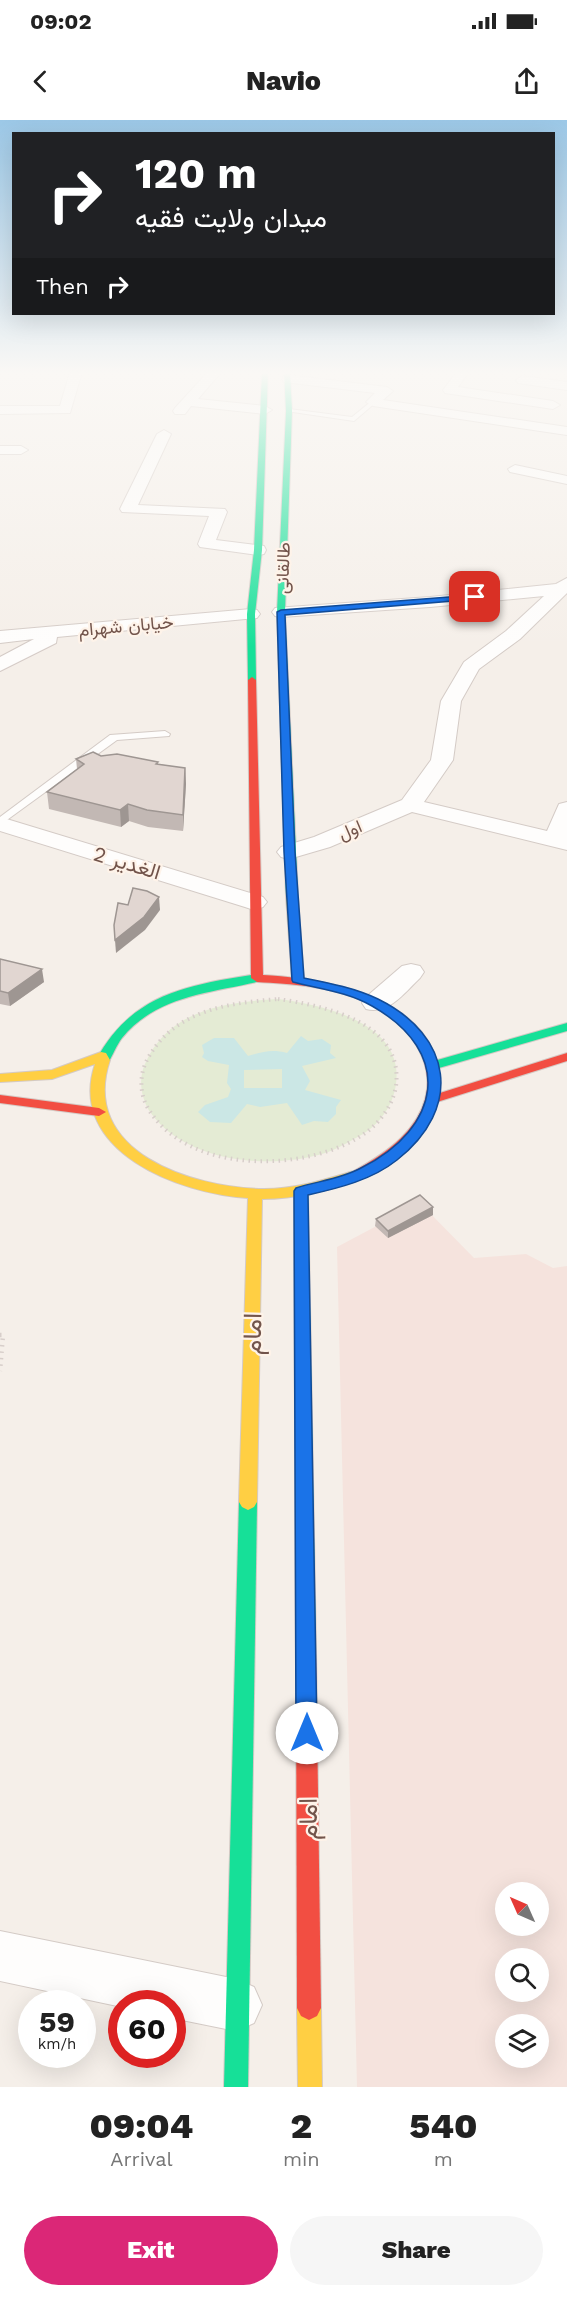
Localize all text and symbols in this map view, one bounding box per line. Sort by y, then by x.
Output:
text: 09:02 [30,9,92,34]
icon: back [24,65,57,98]
text: Navio [246,65,321,97]
icon: share [510,65,543,98]
text: 120 m [135,149,257,198]
icon: right [36,156,114,234]
text: میدان ولایت فقیه [135,202,327,234]
icon: right [101,270,134,303]
text: Then [36,274,89,299]
street label: طالقانی [271,542,295,594]
pin [449,571,500,622]
icon: arrive [458,580,491,613]
street label: خیابان شهرام [78,611,175,642]
street label: اول [335,815,365,845]
street label: 2 الغدیر [90,840,164,886]
street label: امام [237,1313,269,1355]
position arrow [275,1701,339,1765]
street label: امام [293,1798,325,1840]
north arrow [495,1882,549,1936]
map controls [495,1882,549,2068]
button: search [495,1948,549,2002]
speed limit sign: 60 [108,1990,186,2068]
text: 59 [39,2004,75,2039]
button: layers [495,2014,549,2068]
text: km/h [38,2035,76,2053]
text: 09:04 [90,2105,193,2147]
text: 2 [290,2105,312,2147]
text: 540 [409,2105,477,2147]
text: Arrival [110,2147,173,2171]
text: min [283,2147,320,2171]
text: m [434,2147,453,2171]
button: Exit [24,2216,278,2285]
button: Share [290,2216,543,2285]

